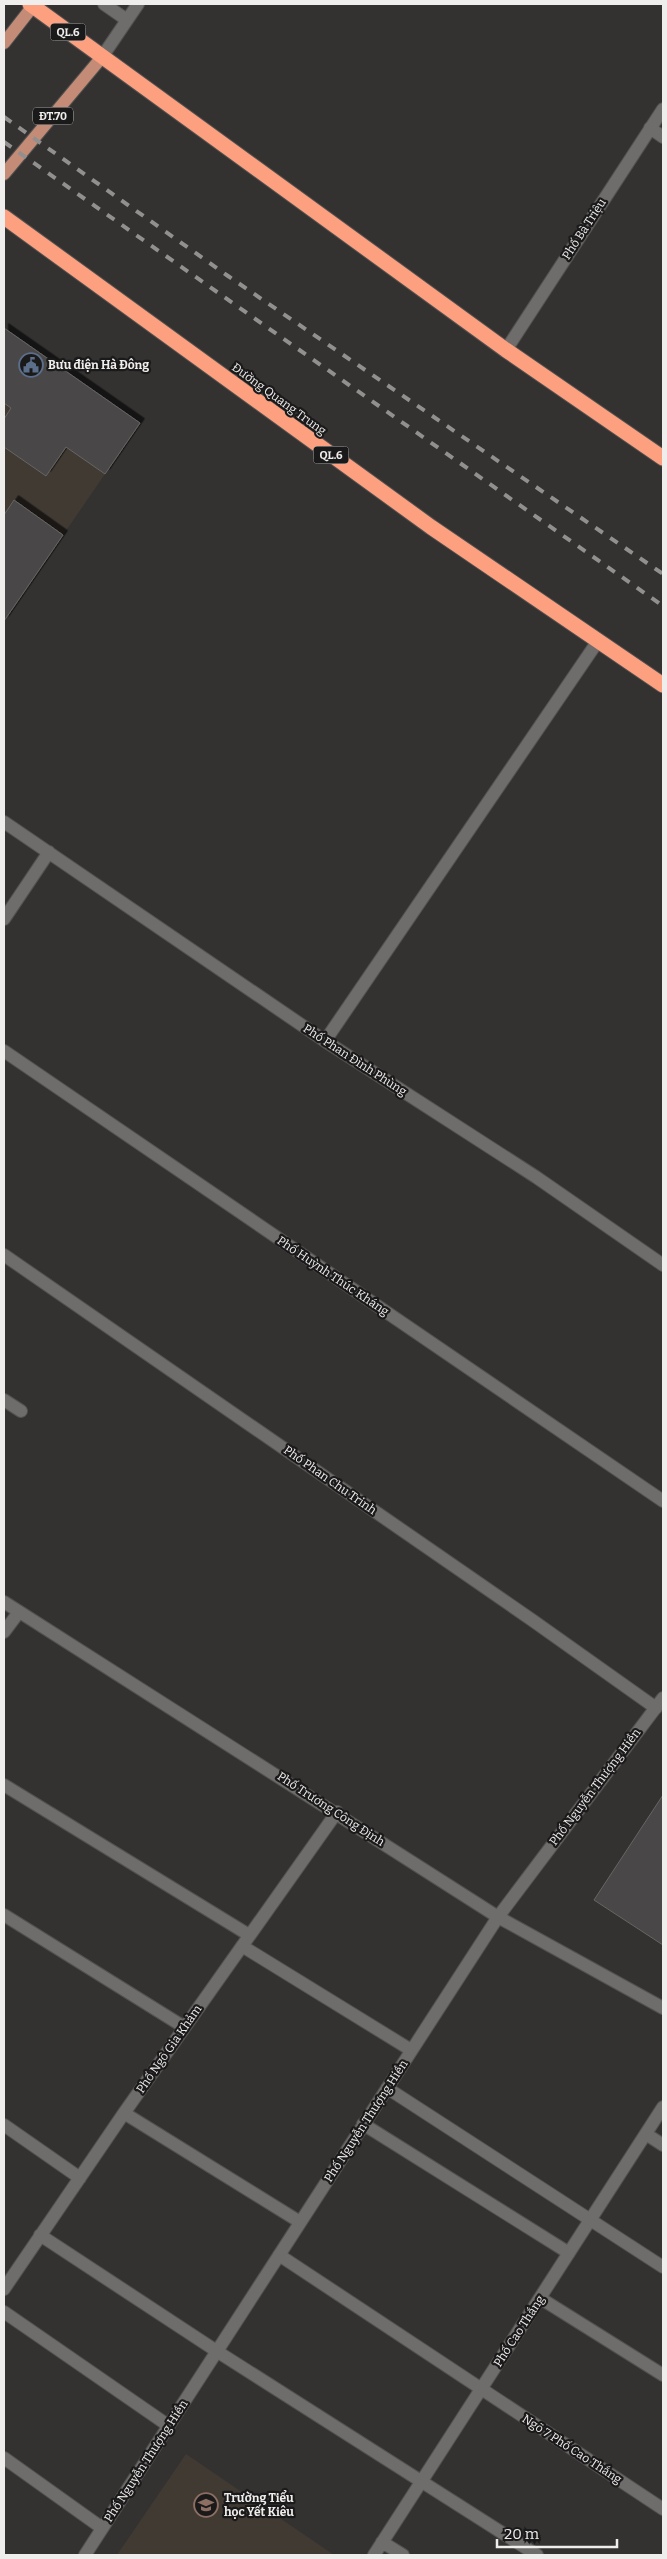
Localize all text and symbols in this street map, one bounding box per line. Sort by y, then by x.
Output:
road number: QL.6 [50,24,86,41]
road number: ĐT.70 [33,108,73,124]
street label: Phố Bà Triệu [558,195,609,262]
public building icon: Bưu điện Hà Đông [18,352,44,378]
place label: Bưu điện Hà Đông [48,358,149,372]
street label: Đường Quang Trung [229,360,329,438]
road number: QL.6 [314,446,348,464]
street label: Phố Phan Đình Phùng [301,1020,410,1099]
street label: Phố Huỳnh Thúc Kháng [275,1233,392,1319]
street label: Phố Phan Chu Trinh [281,1442,380,1518]
street label: Phố Nguyễn Thượng Hiền [546,1725,644,1848]
street label: Phố Trương Công Định [275,1768,388,1849]
street label: Phố Ngô Gia Khảm [133,2001,205,2096]
street label: Phố Nguyễn Thượng Hiền [320,2057,411,2185]
street label: Phố Cao Thắng [490,2292,547,2369]
street label: Phố Nguyễn Thượng Hiền [100,2397,191,2525]
street label: Ngõ 7 Phố Cao Thắng [520,2411,625,2487]
place label: Trường Tiểu học Yết Kiêu [224,2490,294,2519]
school or university icon: Trường Tiểu học Yết Kiêu [193,2492,219,2518]
scale bar [497,2516,617,2548]
text: 20 m [504,2525,540,2543]

